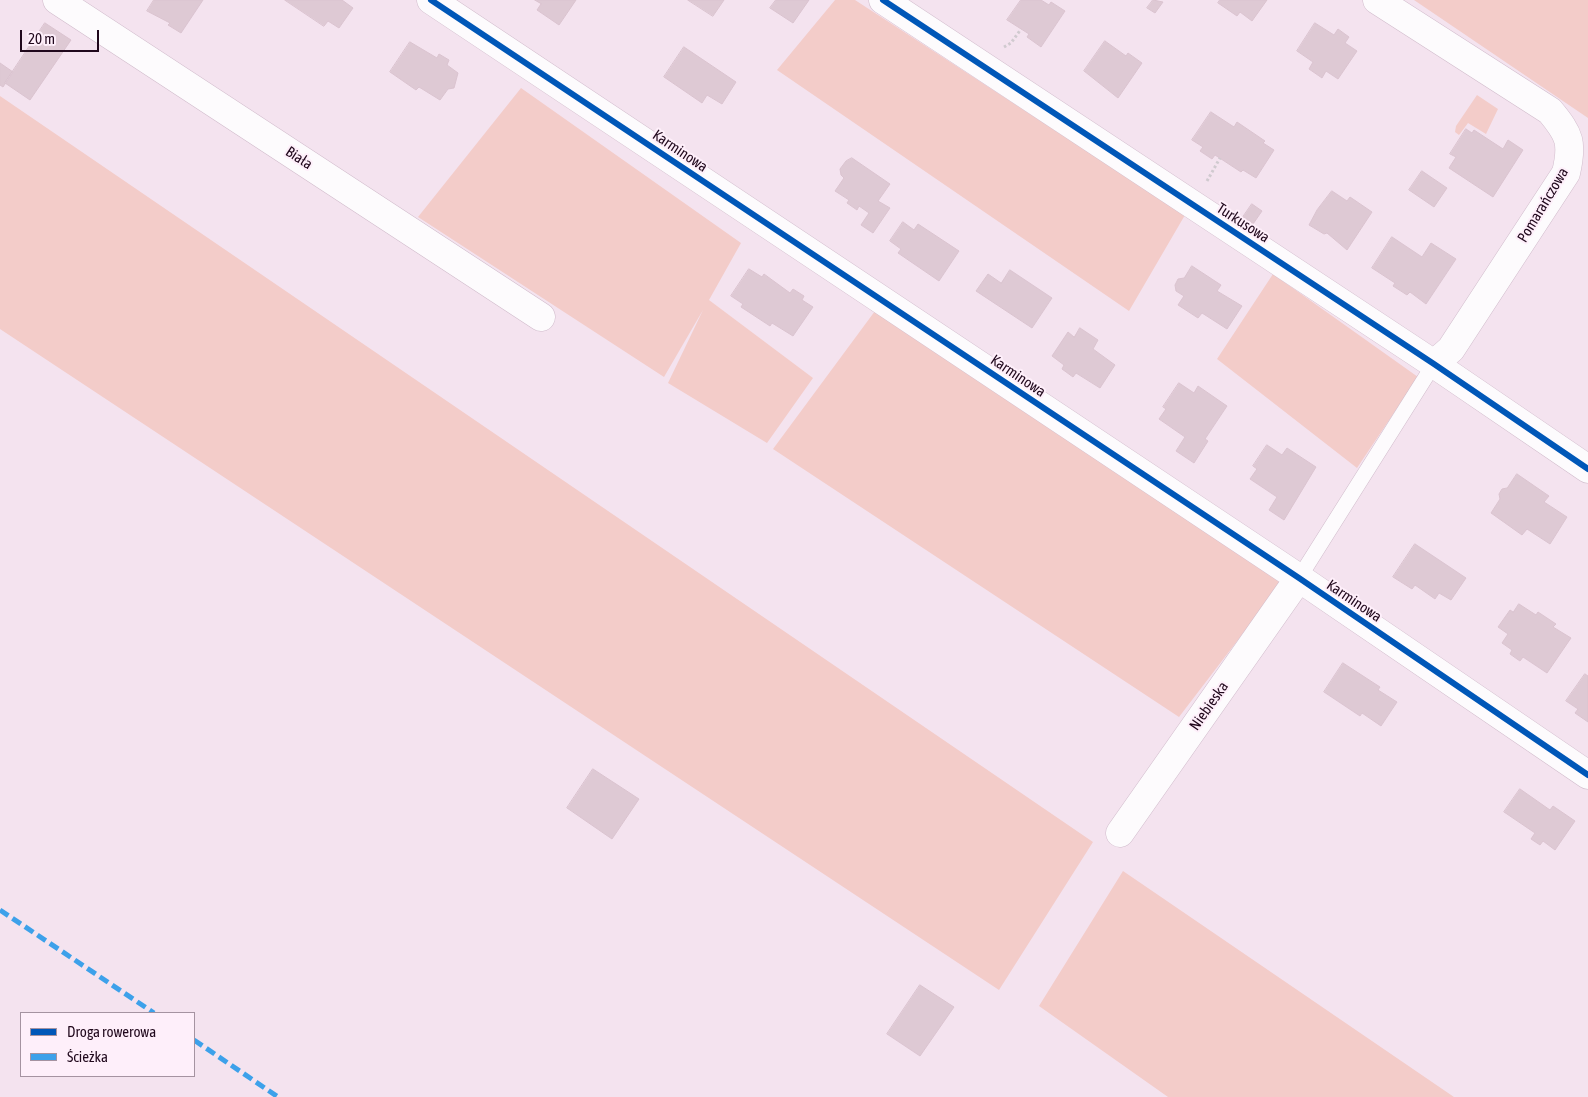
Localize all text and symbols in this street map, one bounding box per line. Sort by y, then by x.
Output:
scale bar [22,20,101,52]
text: 20 m [28,30,55,47]
street label: Karminowa [649,126,711,176]
street label: Biała [282,143,316,173]
street label: Pomarańczowa [1514,164,1572,246]
street label: Turkusowa [1213,199,1273,247]
street label: Karminowa [987,351,1049,401]
street label: Karminowa [1323,576,1385,626]
street label: Niebieska [1186,678,1232,734]
legend [20,1012,195,1077]
text: Droga rowerowa [67,1023,156,1040]
text: Ścieżka [67,1048,108,1065]

